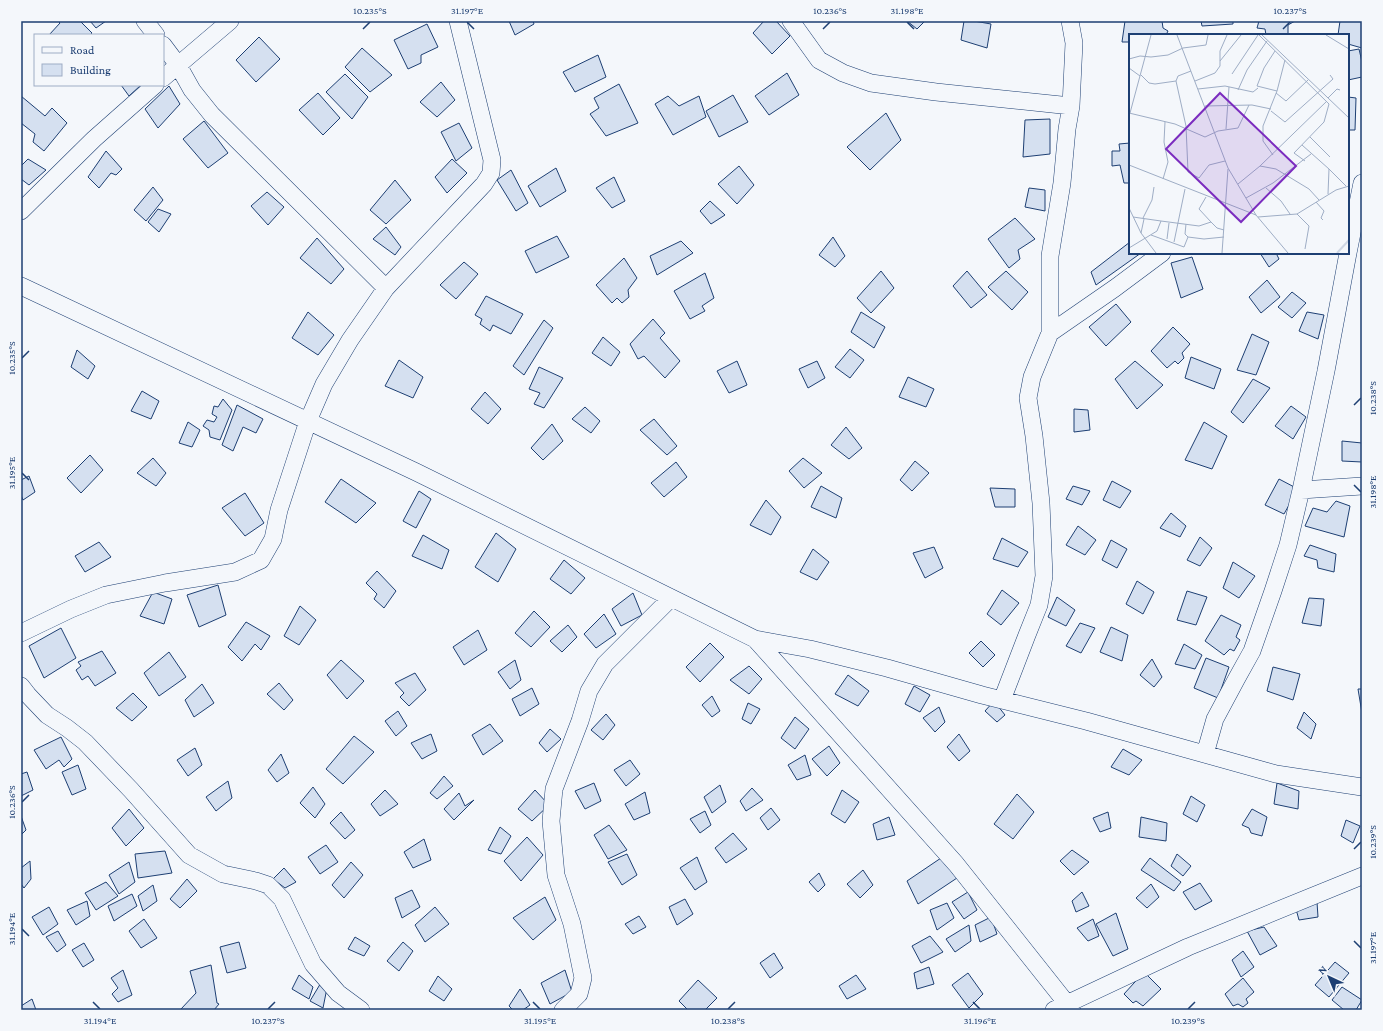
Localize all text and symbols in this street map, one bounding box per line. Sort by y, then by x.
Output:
text: 10.235°S [353,5,387,16]
text: 31.197°E [451,5,484,16]
text: 10.236°S [813,5,847,16]
text: 31.198°E [891,5,924,16]
text: 10.237°S [1273,5,1307,16]
legend [34,34,164,86]
inset map [1129,34,1349,254]
text: Road [70,43,95,57]
text: Building [70,63,111,77]
text: 10.235°S [6,341,17,375]
text: 10.238°S [1367,381,1378,415]
text: 31.195°E [6,456,17,489]
text: 31.198°E [1367,475,1378,509]
text: 10.236°S [6,785,17,819]
text: 10.239°S [1367,825,1378,859]
text: 31.194°E [6,912,17,945]
text: 31.197°E [1367,931,1378,964]
north arrow [1309,957,1349,997]
text: N [1315,963,1329,977]
text: 31.194°E [84,1015,117,1026]
text: 10.237°S [251,1015,285,1026]
text: 31.195°E [524,1015,557,1026]
text: 10.238°S [711,1015,745,1026]
text: 31.196°E [964,1015,997,1026]
text: 10.239°S [1171,1015,1205,1026]

